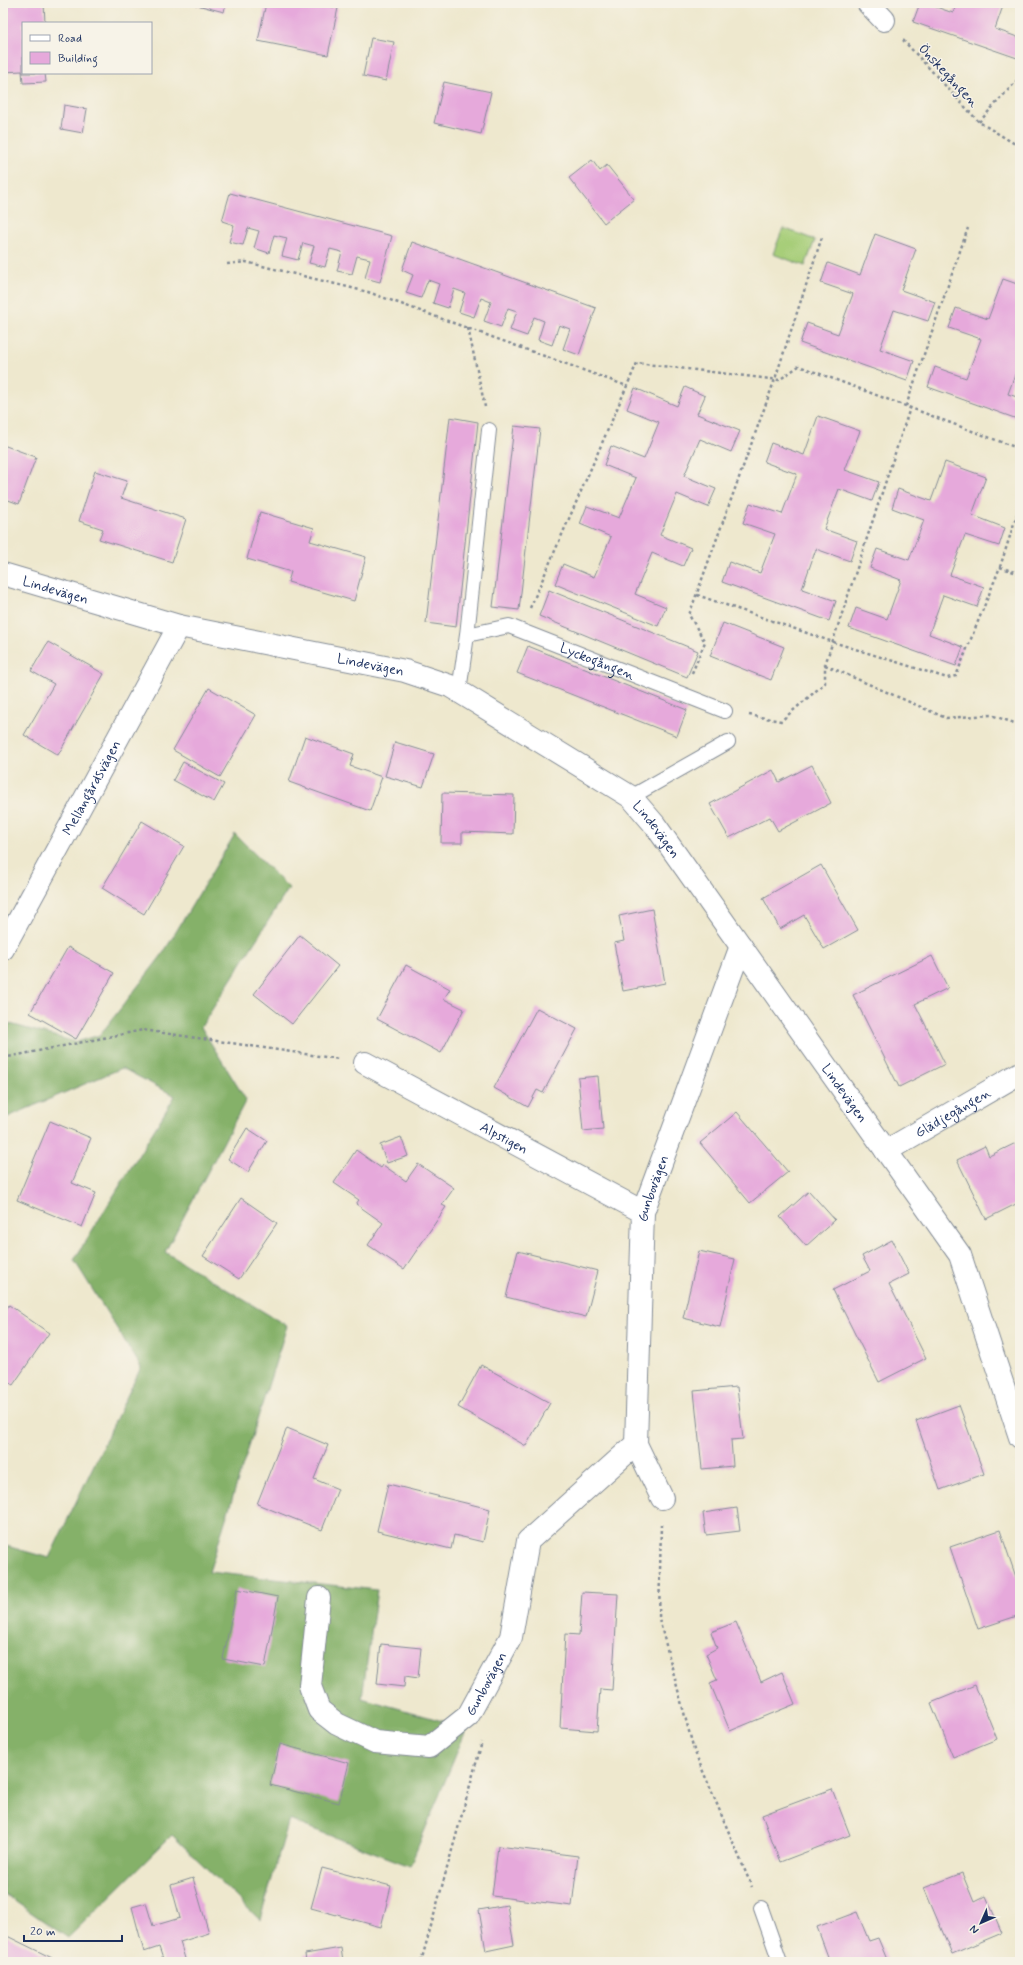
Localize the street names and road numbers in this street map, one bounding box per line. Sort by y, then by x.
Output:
street label: Önskegången [913,40,982,113]
street label: Lindevägen [20,572,91,609]
street label: Lyckogången [557,639,637,685]
street label: Lindevägen [335,650,406,681]
street label: Mellangårdsvägen [59,737,125,839]
street label: Lindevägen [628,797,684,862]
street label: Lindevägen [817,1061,871,1126]
street label: Glädjegången [912,1084,994,1142]
street label: Alpstigen [477,1118,531,1159]
street label: Gunbovägen [635,1153,673,1222]
street label: Gunbovägen [462,1649,511,1719]

